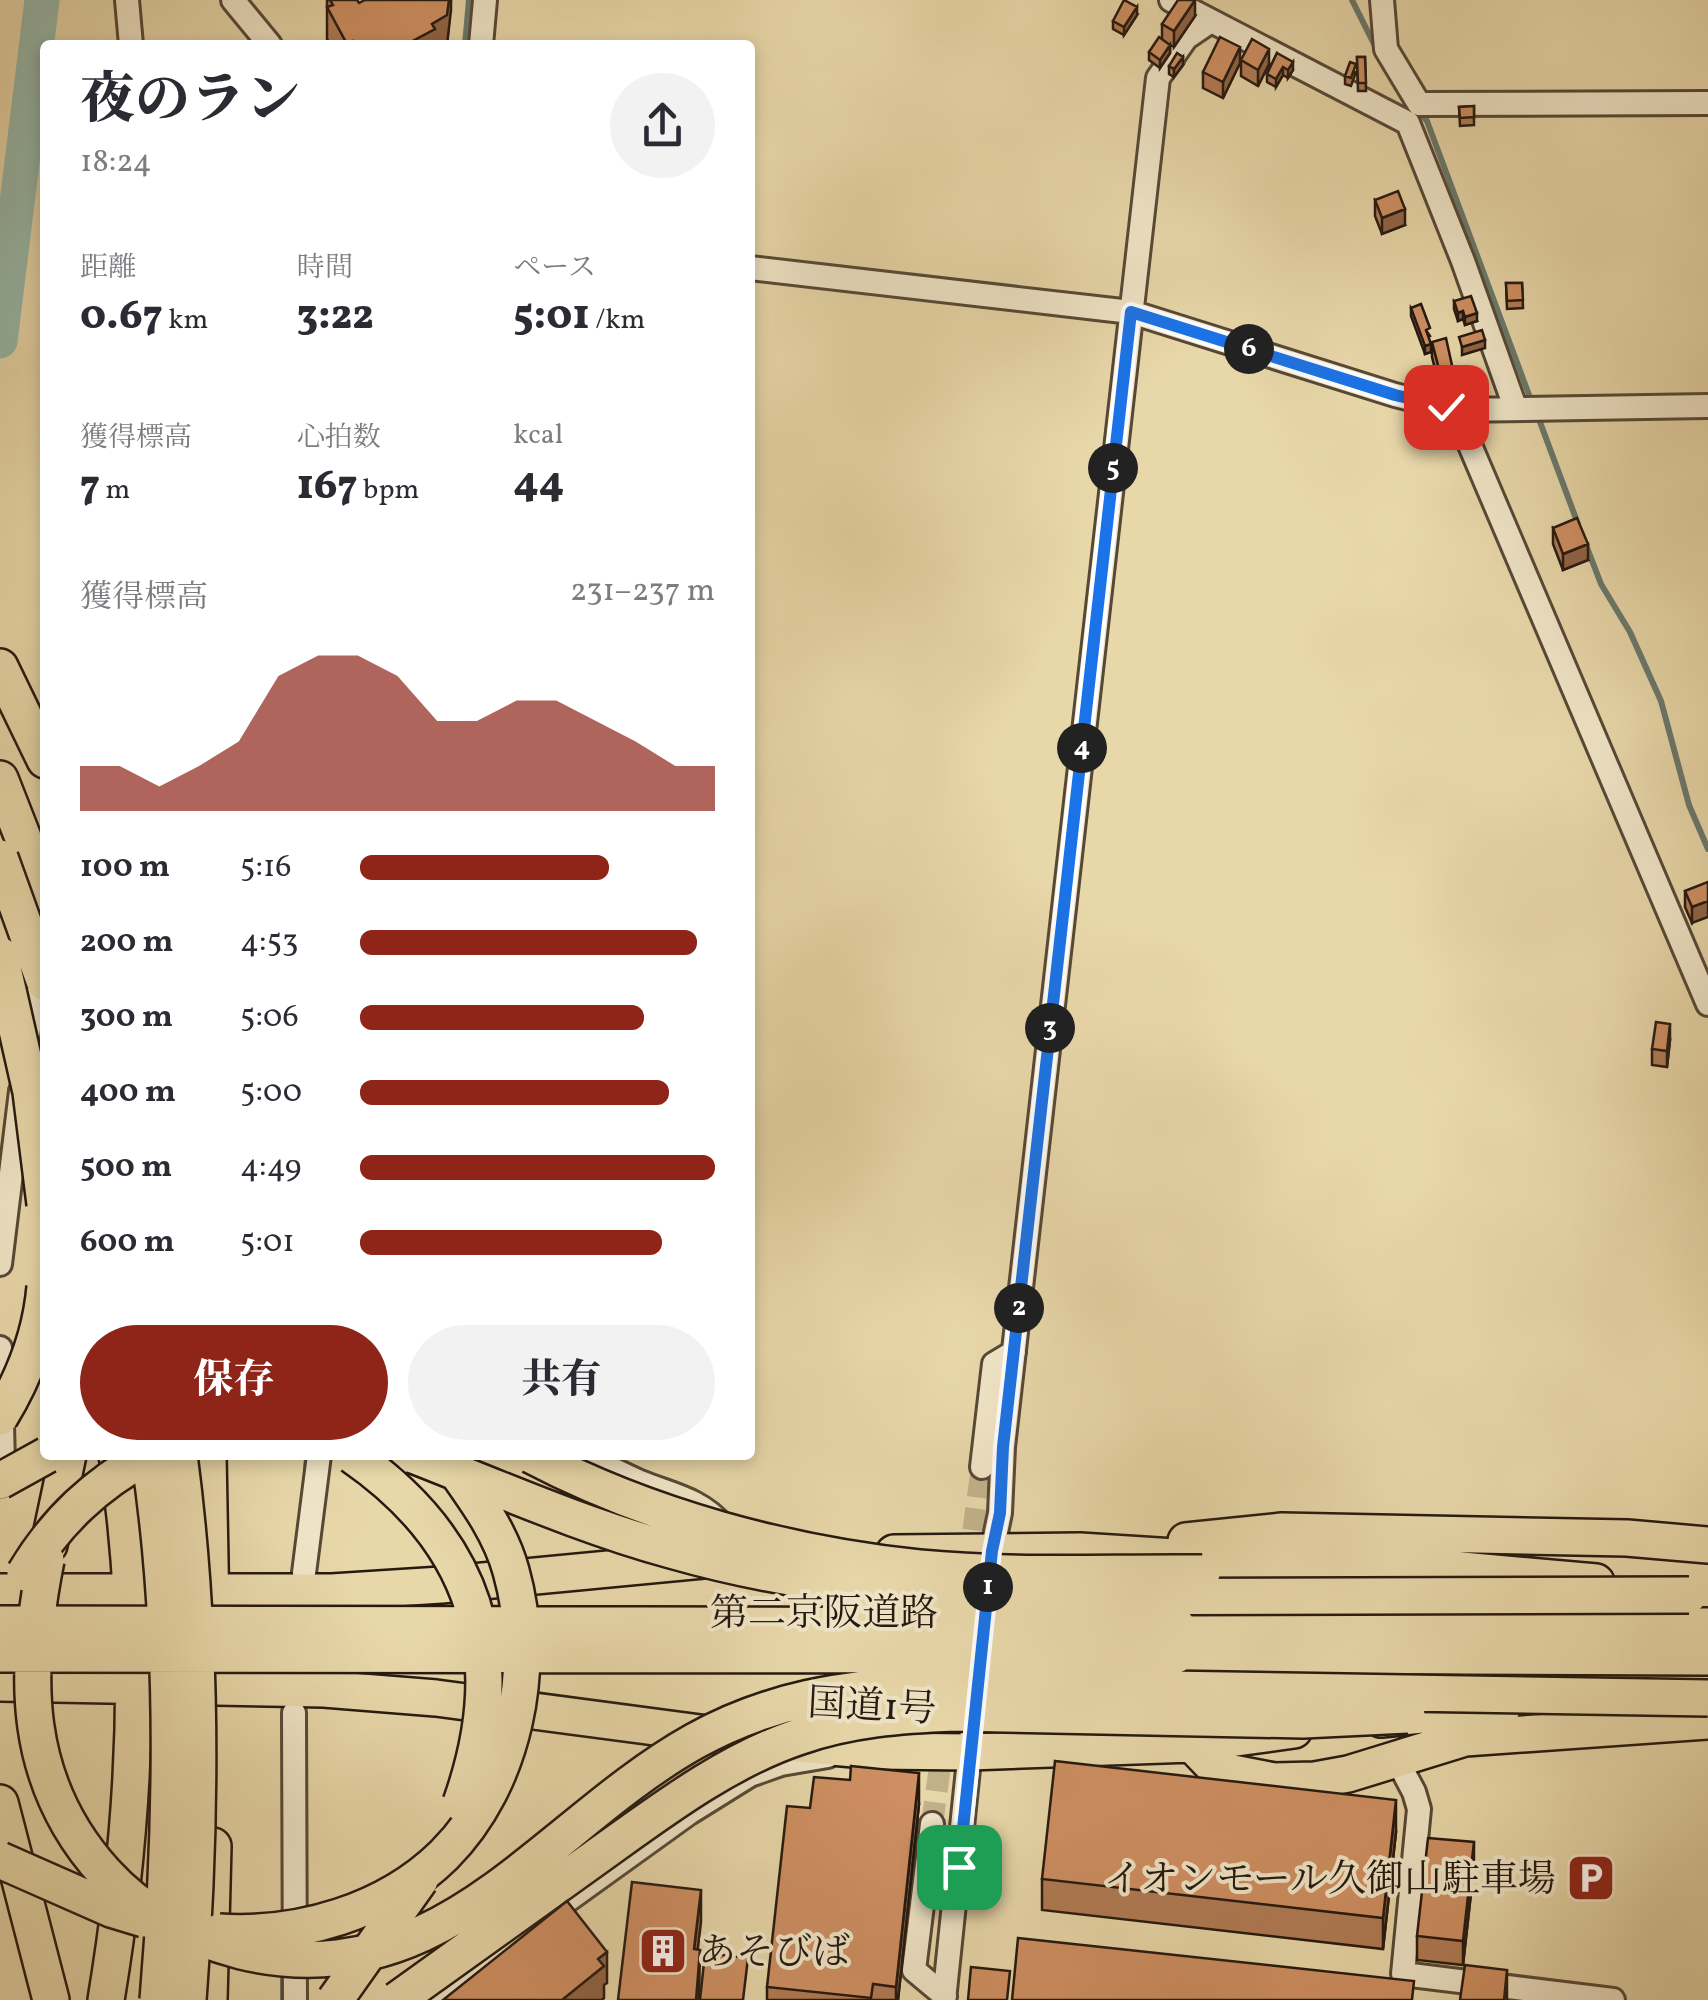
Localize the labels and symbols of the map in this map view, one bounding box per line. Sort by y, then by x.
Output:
pin: 6 [1224,324,1274,374]
pin [1404,365,1489,450]
pin: 5 [1088,443,1138,493]
pin: 4 [1057,723,1107,773]
pin: 3 [1025,1003,1075,1053]
pin: 2 [994,1283,1044,1333]
pin: 1 [963,1562,1013,1612]
street label: 第二京阪道路 [710,1589,938,1642]
street label: 国道1号 [806,1679,937,1738]
pin [917,1825,1002,1910]
parking icon: イオンモール久御山駐車場 [1565,1852,1617,1904]
place label: イオンモール久御山駐車場 [1103,1855,1556,1908]
building icon: あそびば [637,1925,689,1977]
place label: あそびば [698,1928,850,1981]

